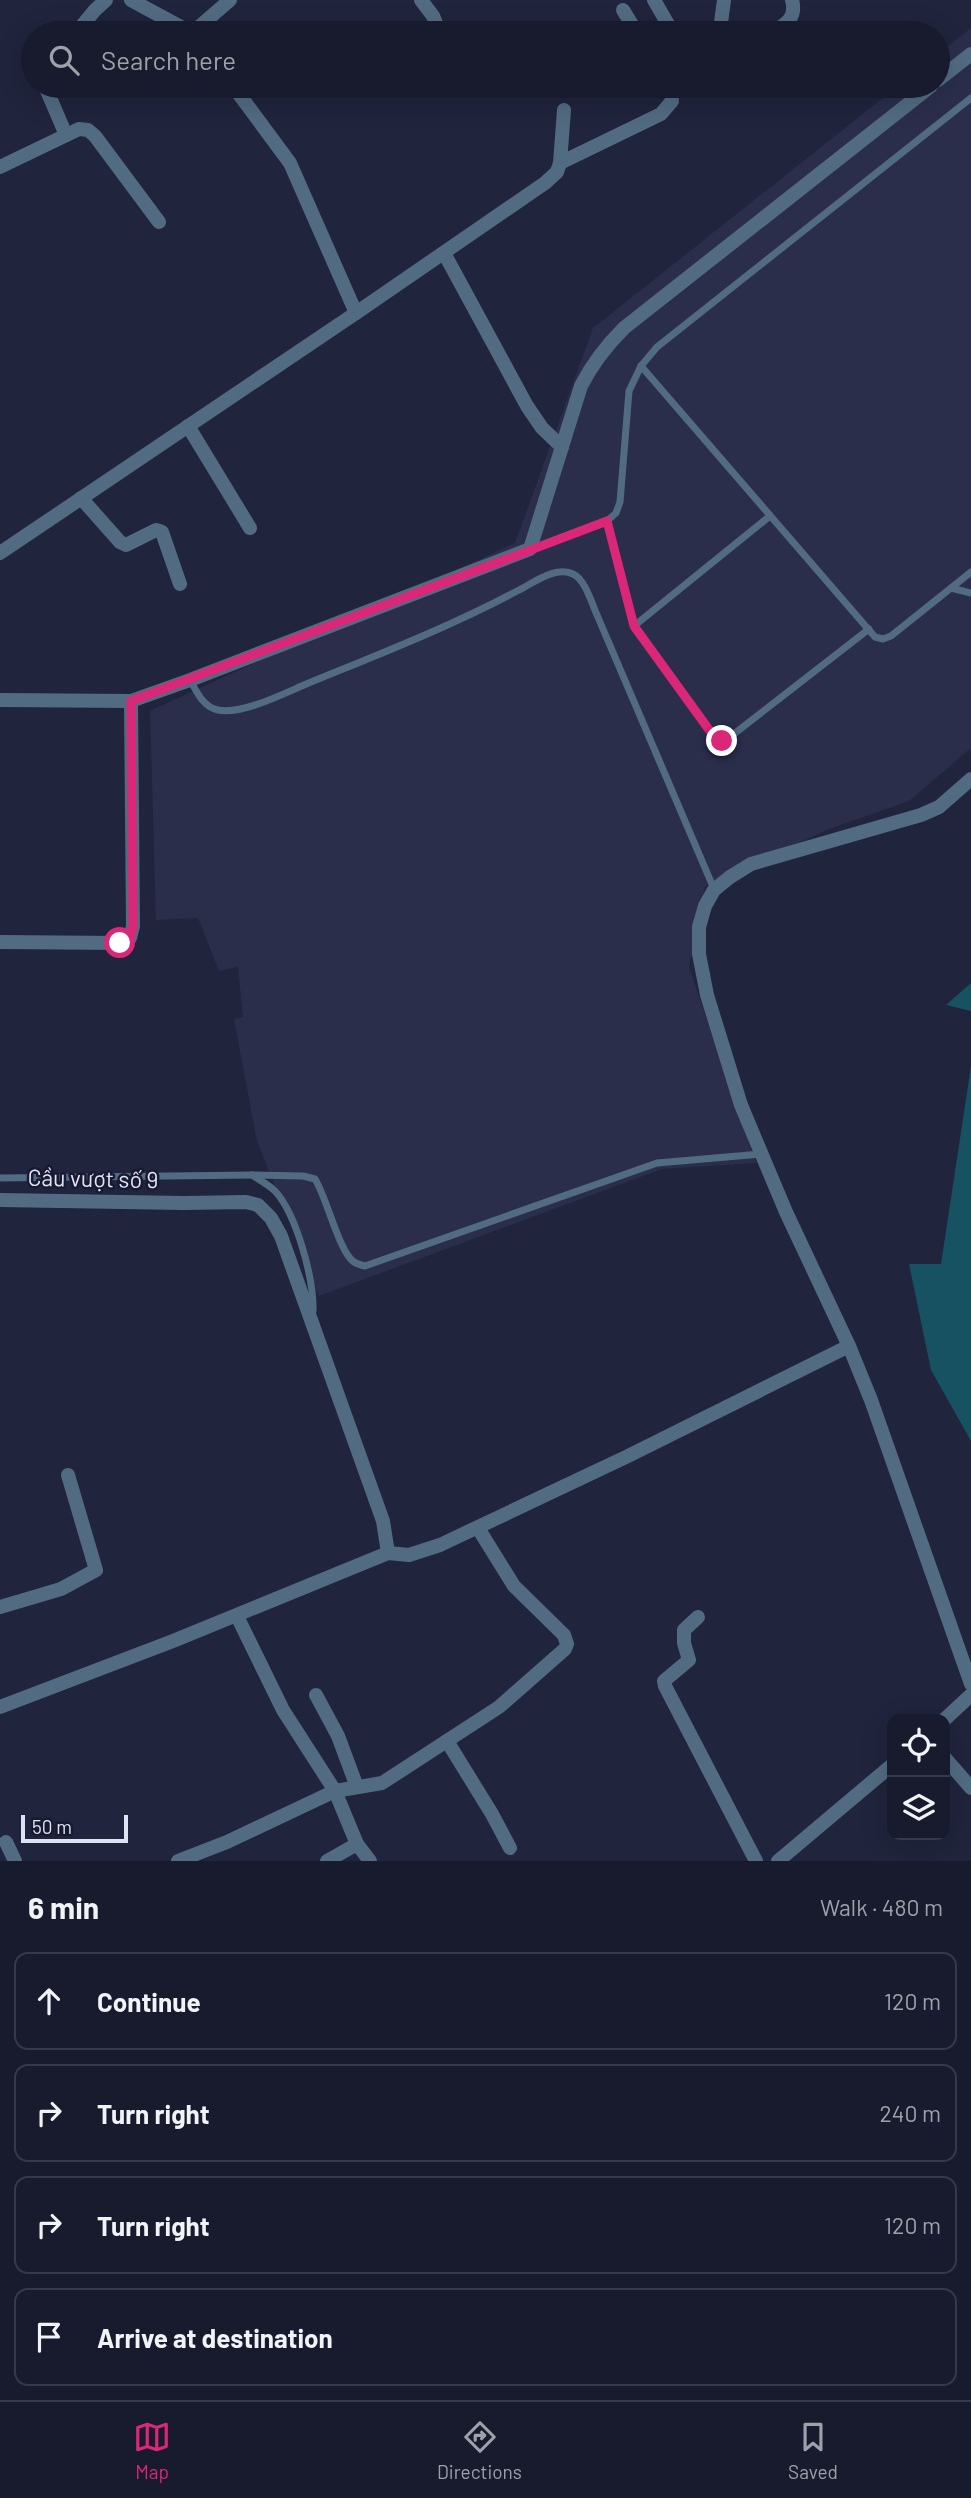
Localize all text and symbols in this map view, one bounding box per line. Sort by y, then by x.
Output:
search box [21,21,950,98]
icon: search [45,41,83,79]
text: Search here [101,44,236,75]
route end [706,725,737,756]
route start [104,927,135,958]
street label: Cầu vượt số 9 [27,1163,159,1193]
map controls [887,1714,950,1840]
button: locate [887,1714,950,1777]
button: layers [887,1777,950,1840]
scale bar [21,1812,128,1844]
text: 50 m [32,1815,72,1838]
text: 6 min [28,1889,99,1925]
text: Walk · 480 m [820,1893,943,1921]
icon: ahead [30,1982,68,2020]
text: Continue [97,1986,201,2017]
text: 120 m [884,1987,941,2015]
icon: right [30,2094,68,2132]
text: Turn right [97,2098,210,2129]
text: 240 m [879,2099,941,2127]
icon: right [30,2206,68,2244]
text: Turn right [97,2210,210,2241]
text: 120 m [884,2211,941,2239]
icon: arrive [30,2318,68,2356]
text: Arrive at destination [97,2322,333,2353]
tab: Map [133,2418,171,2483]
tab: Directions [437,2418,522,2483]
tab: Saved [788,2418,838,2483]

